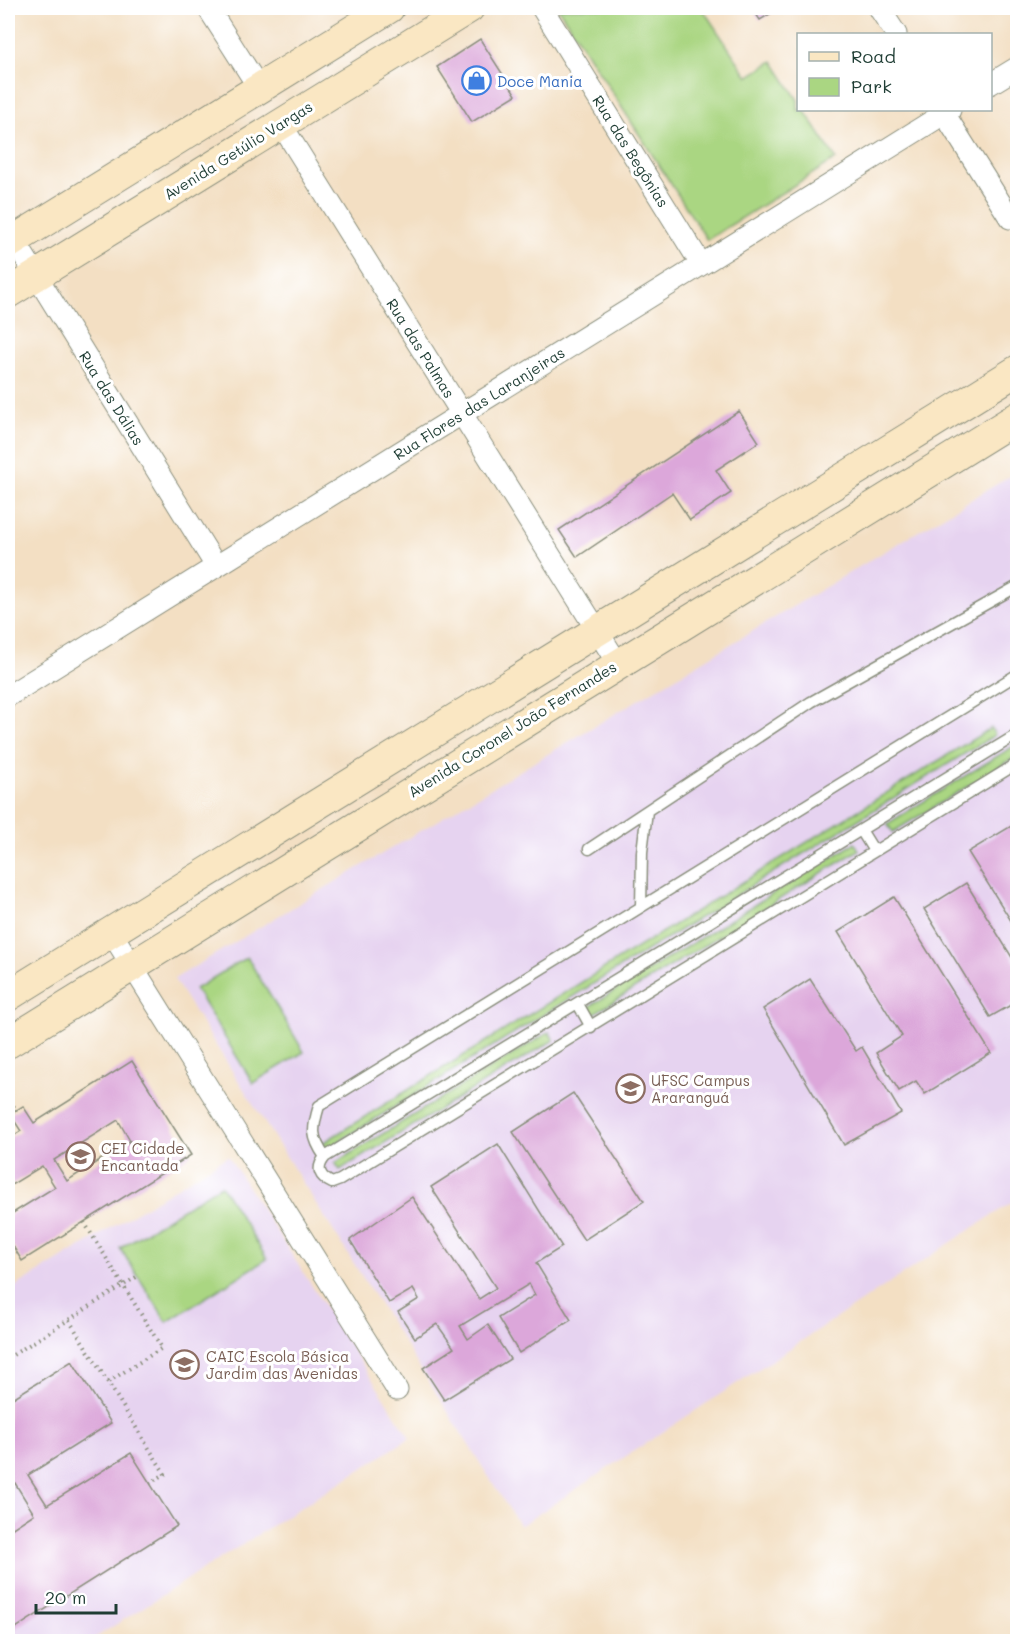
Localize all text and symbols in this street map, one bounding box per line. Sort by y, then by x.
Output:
legend [797,33,992,111]
text: Road [851,44,896,68]
shop icon: Doce Mania [460,65,492,97]
place label: Doce Mania [497,71,583,91]
text: Park [851,74,892,98]
street label: Rua das Begônias [588,91,674,211]
street label: Avenida Getúlio Vargas [160,96,316,204]
street label: Rua das Palmas [382,294,460,402]
street label: Rua Flores das Laranjeiras [390,342,568,464]
street label: Rua das Dálias [75,347,149,449]
street label: Avenida Coronel João Fernandes [404,656,620,802]
place label: UFSC Campus Araranguá [651,1070,750,1107]
school or university icon: UFSC Campus Araranguá [614,1073,646,1105]
place label: CEI Cidade Encantada [101,1138,185,1175]
school or university icon: CEI Cidade Encantada [64,1141,96,1173]
place label: CAIC Escola Básica Jardim das Avenidas [206,1346,358,1383]
school or university icon: CAIC Escola Básica Jardim das Avenidas [169,1349,201,1381]
scale bar [36,1577,116,1615]
text: 20 m [45,1585,86,1609]

